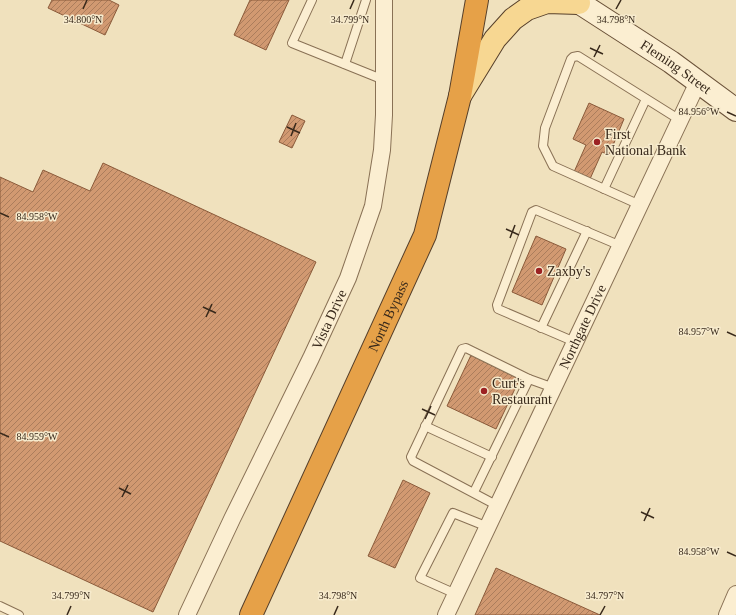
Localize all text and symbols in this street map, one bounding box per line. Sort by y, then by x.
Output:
text: 34.800°N [64,14,102,25]
text: 34.799°N [331,14,369,25]
text: 34.798°N [597,14,635,25]
street label: Fleming Street [638,37,714,97]
text: 84.956°W [679,106,720,117]
place label: First National Bank [605,127,686,158]
marker: First National Bank [592,137,602,147]
text: 84.958°W [17,211,58,222]
place label: Zaxby's [547,264,591,279]
marker: Zaxby's [534,266,544,276]
street label: North Bypass [365,278,411,354]
street label: Northgate Drive [556,282,609,371]
street label: Vista Drive [309,287,349,352]
text: 84.957°W [679,326,720,337]
place label: Curt's Restaurant [492,376,552,407]
marker: Curt's Restaurant [479,386,489,396]
text: 84.959°W [17,431,58,442]
text: 84.958°W [679,546,720,557]
text: 34.799°N [52,590,90,601]
text: 34.798°N [319,590,357,601]
text: 34.797°N [586,590,624,601]

